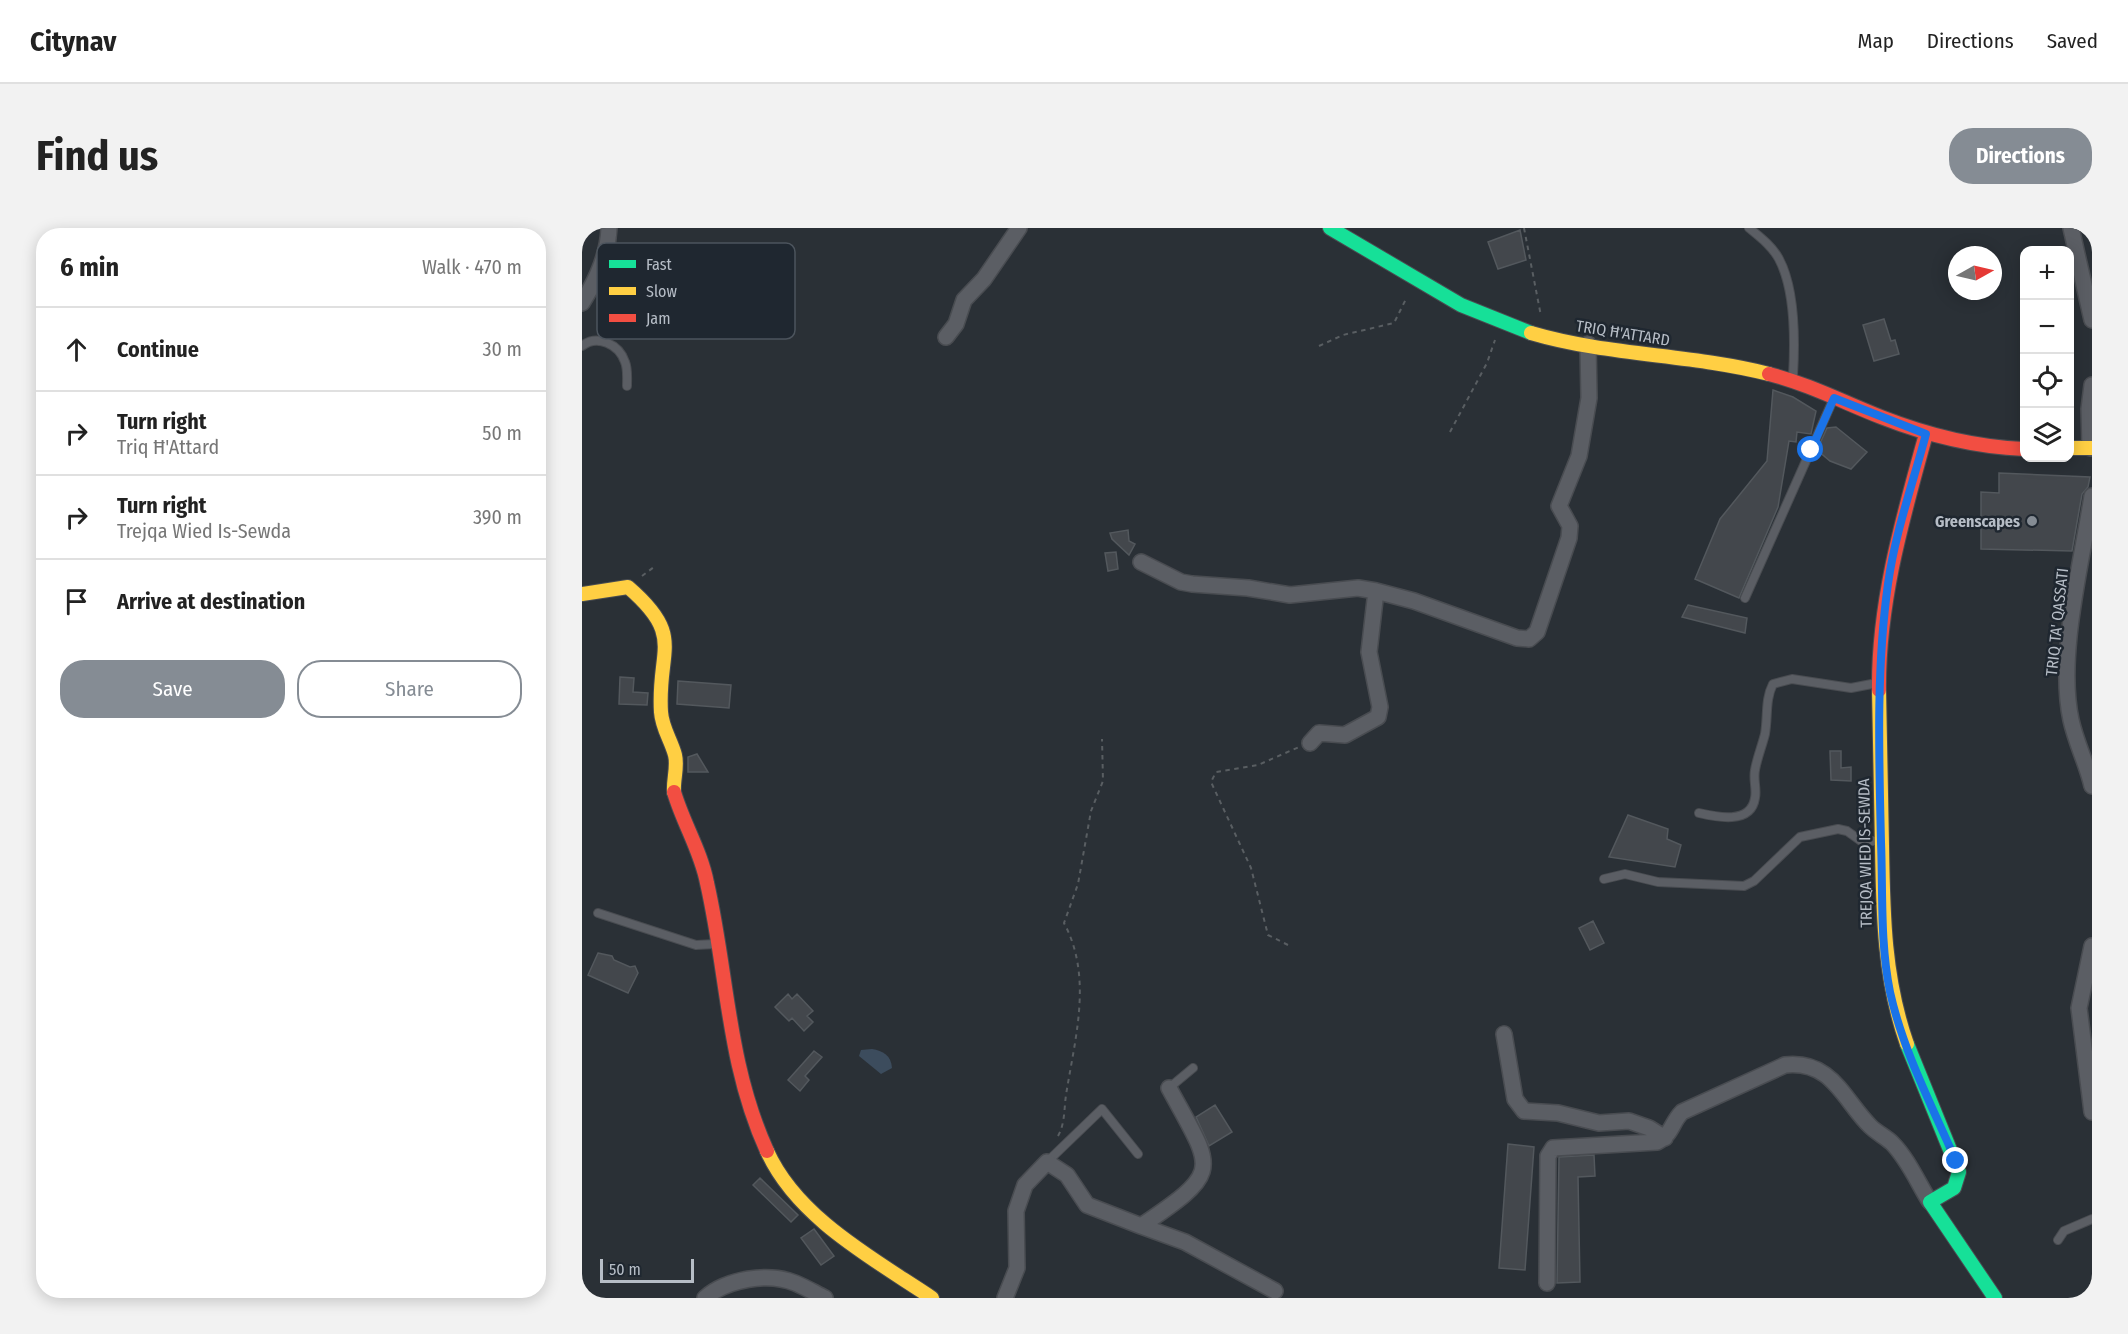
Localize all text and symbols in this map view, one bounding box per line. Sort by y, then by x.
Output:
text: Citynav [30,25,116,58]
text: Map [1857,28,1894,54]
text: Directions [1927,28,2014,54]
text: Saved [2047,28,2098,54]
button: Directions [1949,128,2092,184]
text: Find us [36,131,158,181]
legend [597,243,795,339]
north arrow [1948,246,2002,300]
map controls [2020,246,2074,462]
button: + [2020,246,2074,300]
text: 6 min [60,252,119,283]
text: Walk · 470 m [422,255,522,279]
text: Fast [646,255,673,274]
text: Slow [646,282,677,301]
button: − [2020,300,2074,354]
text: Jam [646,309,671,328]
street label: TRIQ Ħ'ATTARD [1575,316,1671,350]
icon: ahead [60,333,93,366]
text: Continue [117,336,199,363]
text: 30 m [482,337,522,361]
button: locate [2020,354,2074,408]
text: Turn right [117,408,206,435]
button: layers [2020,408,2074,462]
icon: right [60,417,93,450]
text: 50 m [482,421,522,445]
text: Triq Ħ'Attard [117,435,219,459]
route start [1797,436,1823,462]
text: Turn right [117,492,206,519]
icon: right [60,501,93,534]
text: 390 m [473,505,522,529]
place label: Greenscapes [1935,512,2020,531]
marker: Greenscapes [2025,514,2039,528]
text: Trejqa Wied Is-Sewda [117,519,291,543]
street label: TRIQ TA' QASSATI [2042,567,2072,677]
icon: arrive [60,585,93,618]
text: Arrive at destination [117,588,305,615]
button: Save [60,660,285,718]
button: Share [297,660,522,718]
street label: TREJQA WIED IS-SEWDA [1854,778,1876,928]
route end [1942,1147,1968,1173]
scale bar [600,1256,694,1284]
text: 50 m [609,1260,641,1279]

